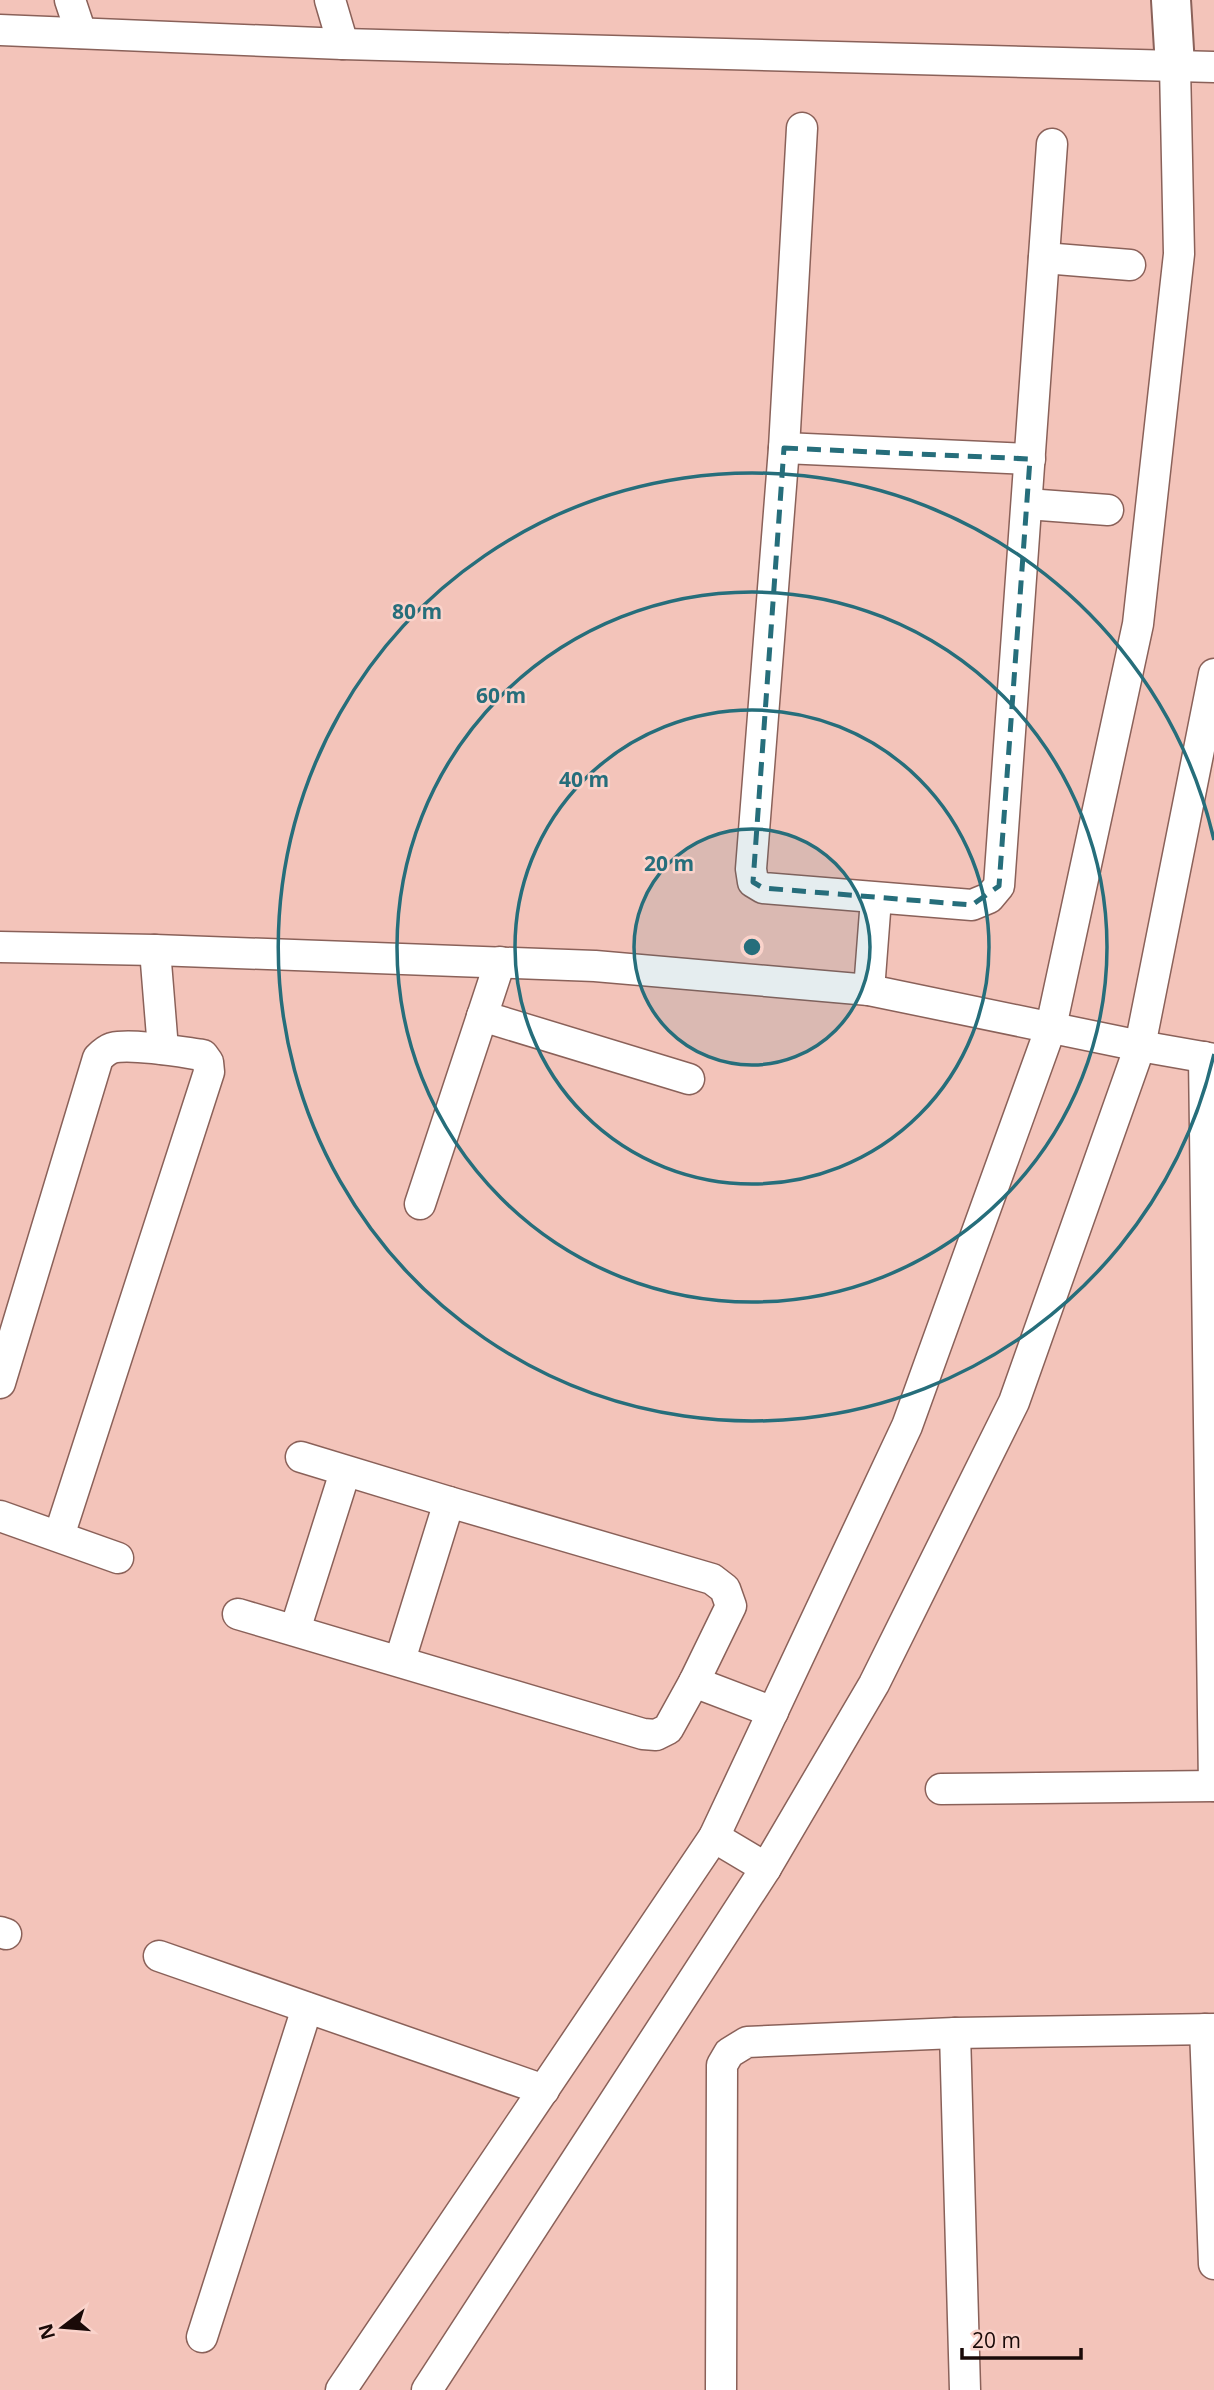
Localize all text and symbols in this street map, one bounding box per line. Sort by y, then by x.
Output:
text: 80 m [392,597,442,625]
text: 60 m [476,681,526,709]
text: 40 m [559,765,609,793]
text: 20 m [644,849,694,877]
centre of rings [740,935,764,959]
north arrow [28,2292,98,2362]
scale bar [962,2316,1081,2360]
text: N [32,2321,61,2343]
text: 20 m [972,2326,1021,2354]

